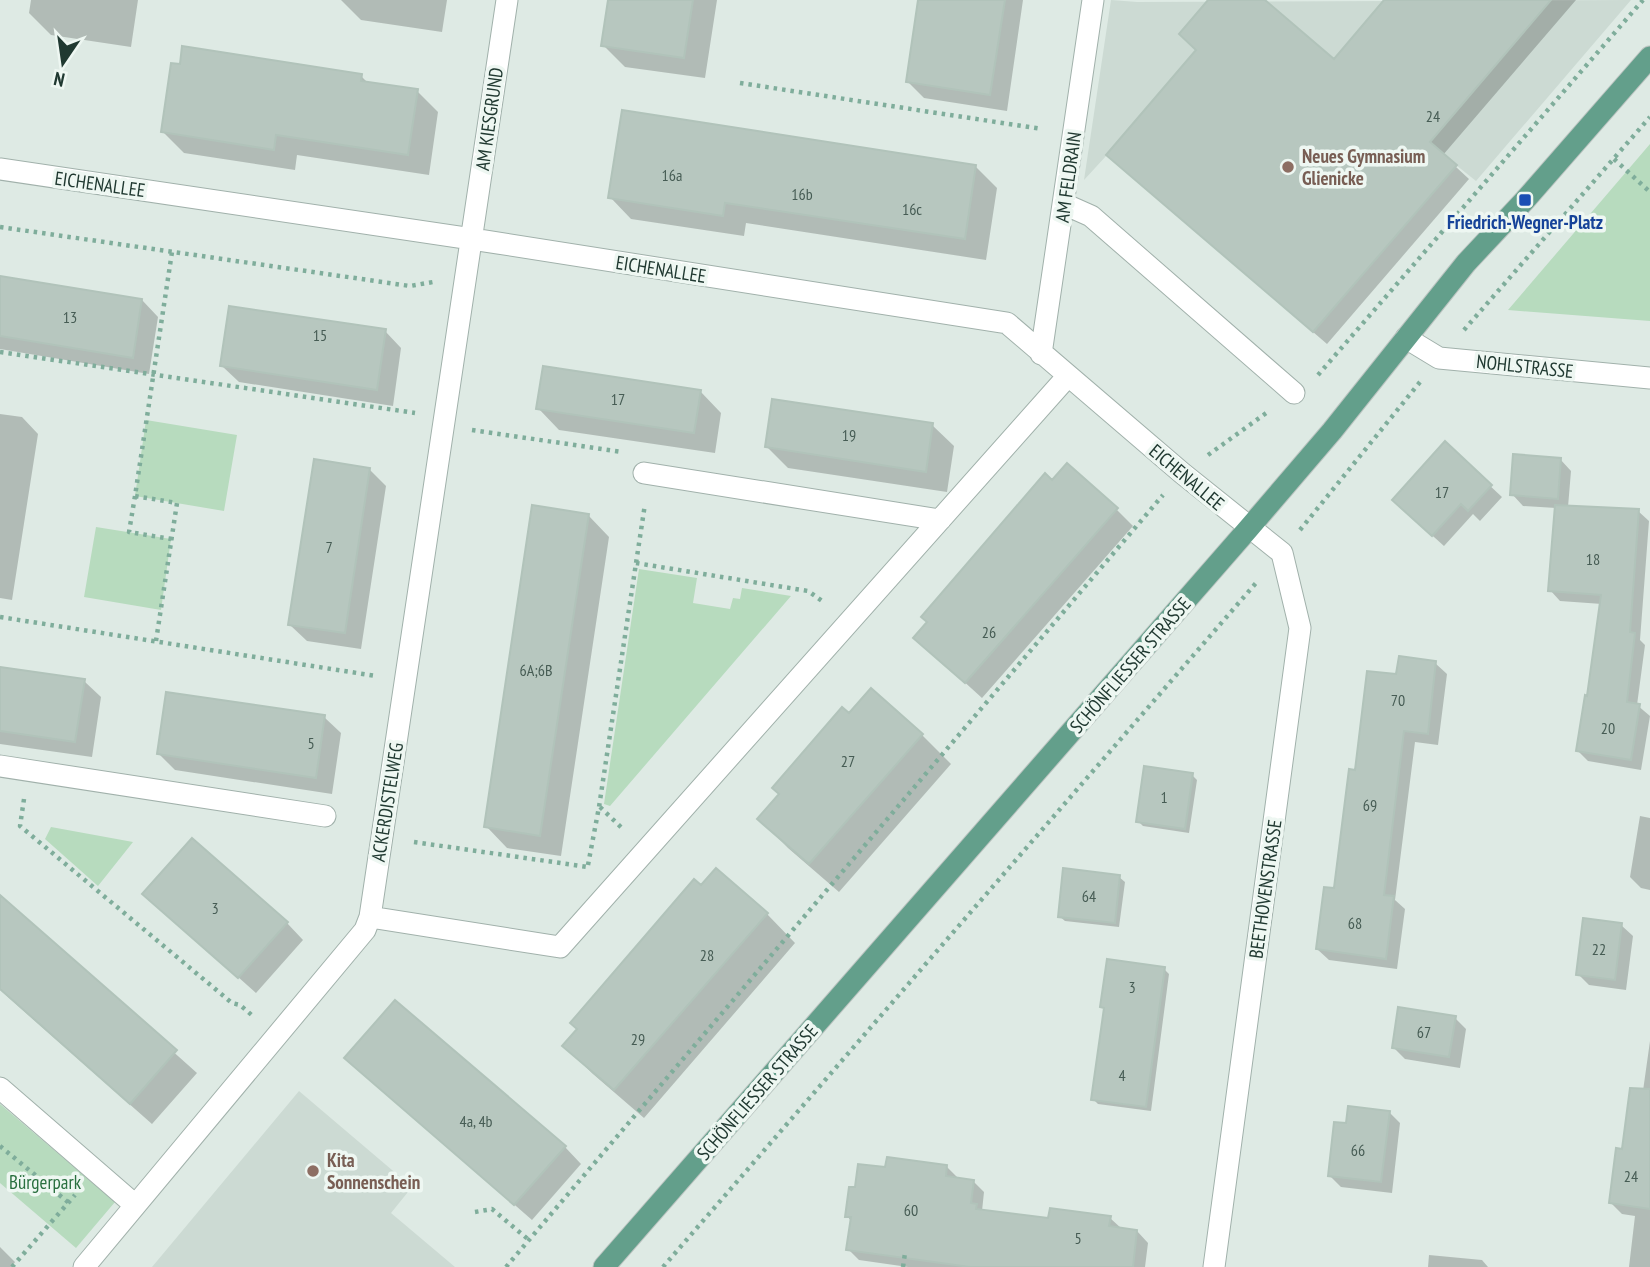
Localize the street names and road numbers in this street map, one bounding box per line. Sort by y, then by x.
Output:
street label: AM KIESGRUND [470,66,508,172]
street label: AM FELDRAIN [1050,130,1086,224]
street label: EICHENALLEE [53,166,147,202]
street label: EICHENALLEE [614,250,708,288]
street label: NOHLSTRASSE [1475,349,1575,383]
street label: EICHENALLEE [1144,439,1230,515]
street label: SCHÖNFLIESSER STRASSE [1064,592,1196,738]
street label: ACKERDISTELWEG [366,741,408,863]
street label: BEETHOVENSTRASSE [1243,818,1287,960]
street label: SCHÖNFLIESSER STRASSE [691,1019,823,1165]

